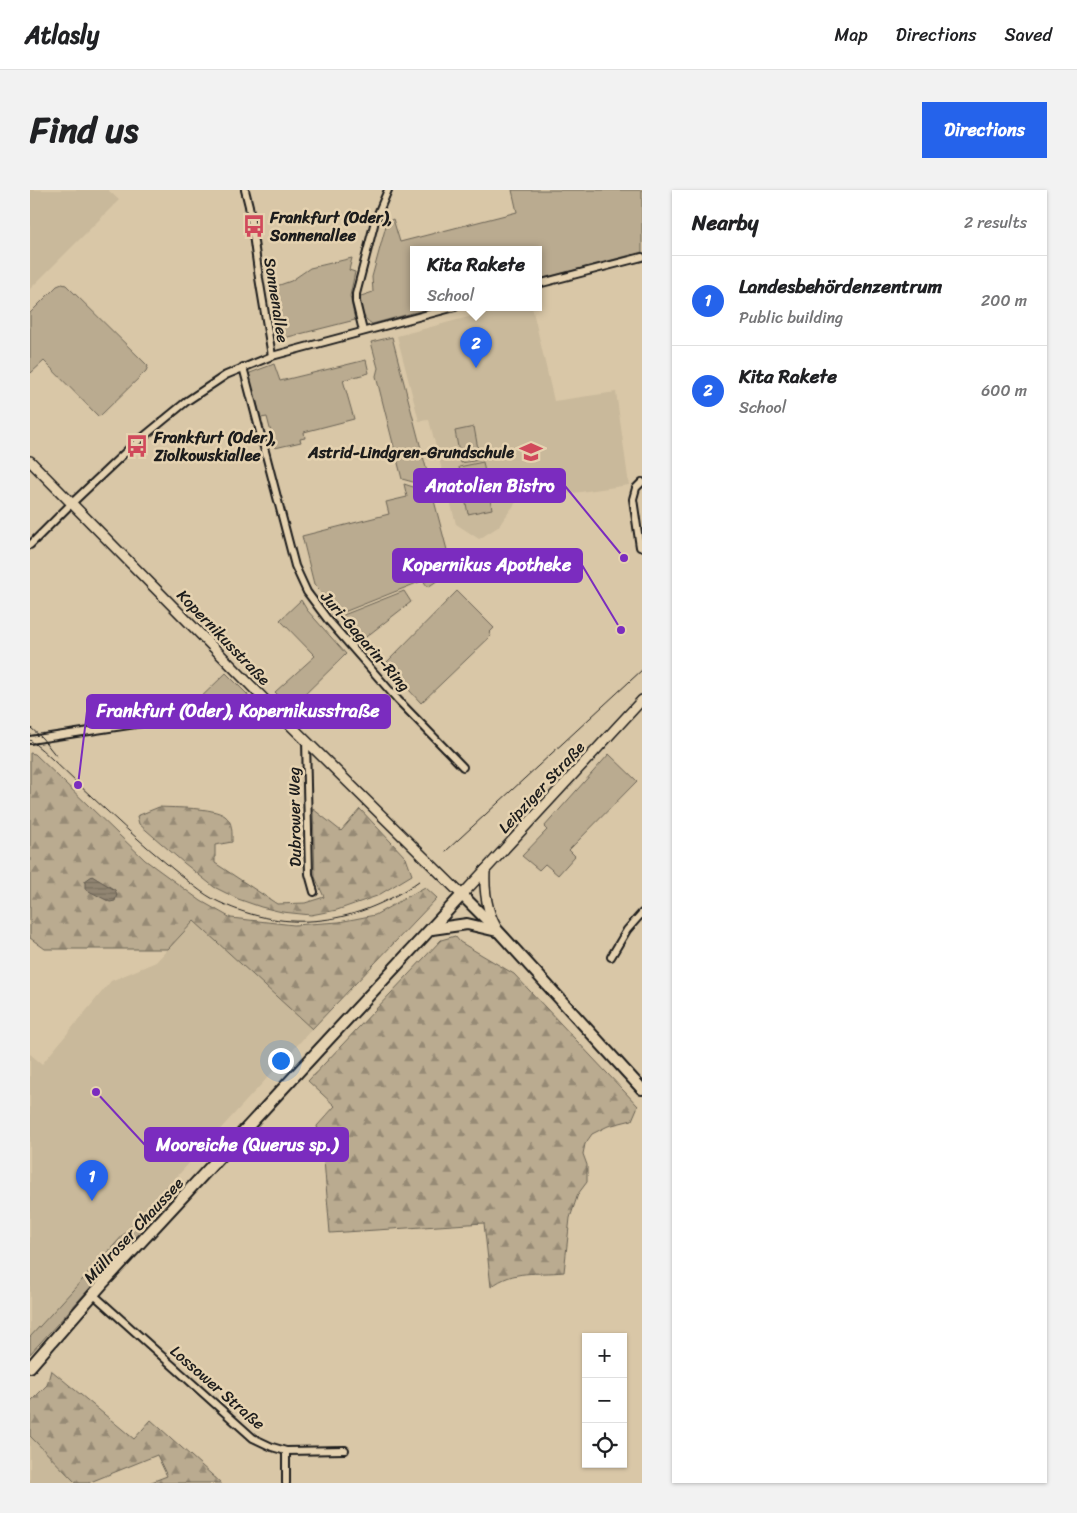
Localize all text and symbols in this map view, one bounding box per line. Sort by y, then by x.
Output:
text: Atlasly [25,14,99,56]
text: Map [835,19,868,51]
text: Directions [896,19,977,51]
text: Saved [1005,19,1052,51]
text: Find us [30,99,138,161]
button: Directions [922,102,1047,158]
place label: Frankfurt (Oder), Sonnenallee [269,203,392,250]
text: Nearby [692,204,758,242]
text: 2 results [964,208,1027,237]
bus stop icon: Frankfurt (Oder), Sonnenallee [241,213,267,239]
popup [410,246,542,311]
text: Kita Rakete [427,248,525,281]
street label: Sonnenallee [255,255,298,345]
text: Landesbehördenzentrum [739,270,942,303]
text: School [427,281,474,310]
text: 1 [705,286,711,315]
text: 200 m [981,286,1027,315]
text: Public building [739,303,843,332]
pin: 2 [460,327,492,368]
text: Kita Rakete [739,360,837,393]
text: 2 [703,376,713,405]
text: 600 m [981,376,1027,405]
text: School [739,393,786,422]
place label: Frankfurt (Oder), Ziolkowskiallee [153,423,276,470]
bus stop icon: Frankfurt (Oder), Ziolkowskiallee [124,433,150,459]
place label: Astrid-Lindgren-Grundschule [307,438,514,467]
school or university icon: Astrid-Lindgren-Grundschule [518,439,544,465]
callout: Anatolien Bistro [414,469,565,502]
text: Anatolien Bistro [424,470,555,502]
callout: Kopernikus Apotheke [393,549,582,582]
text: Kopernikus Apotheke [402,549,572,581]
street label: Kopernikusstraße [170,582,278,693]
street label: Juri-Gagarin-Ring [313,583,418,699]
callout: Frankfurt (Oder), Kopernikusstraße [87,695,390,728]
text: Frankfurt (Oder), Kopernikusstraße [96,695,380,727]
street label: Leipziger Straße [491,734,592,840]
street label: Dubrower Weg [279,767,310,867]
your location [268,1048,294,1074]
callout: Mooreiche (Querus sp.) [145,1128,348,1161]
text: Mooreiche (Querus sp.) [155,1129,340,1161]
pin: 1 [76,1160,108,1201]
street label: Müllroser Chaussee [76,1170,191,1290]
map controls [582,1333,627,1468]
button: + [582,1333,627,1378]
street label: Lossower Straße [163,1337,272,1437]
button: − [582,1378,627,1423]
button: locate [582,1423,627,1468]

